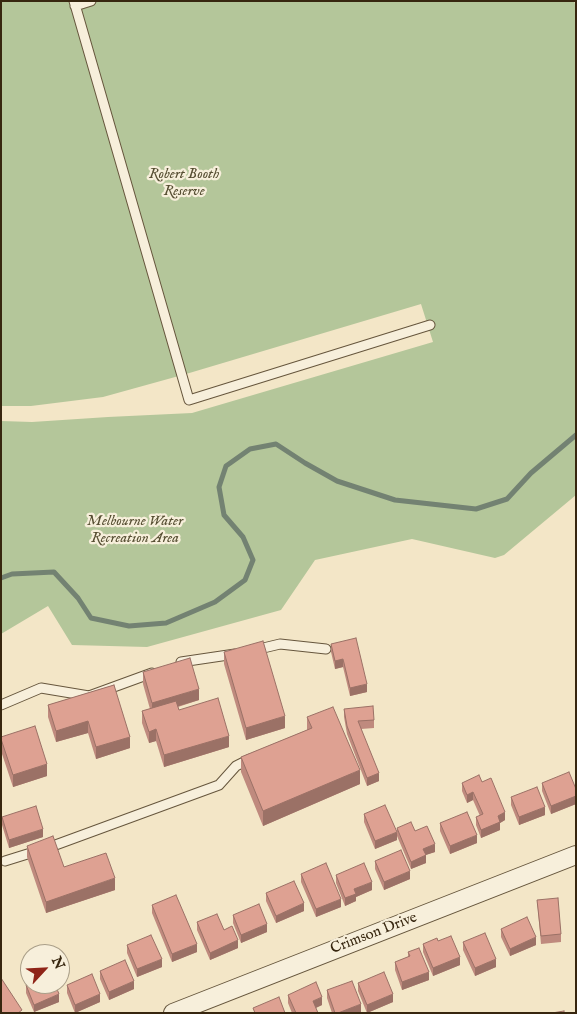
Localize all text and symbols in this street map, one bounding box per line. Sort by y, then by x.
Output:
park label: Robert Booth Reserve [149,166,219,201]
park label: Melbourne Water Recreation Area [87,513,183,548]
street label: Crimson Drive [328,909,420,959]
north arrow [20,944,70,994]
text: N [47,954,68,972]

